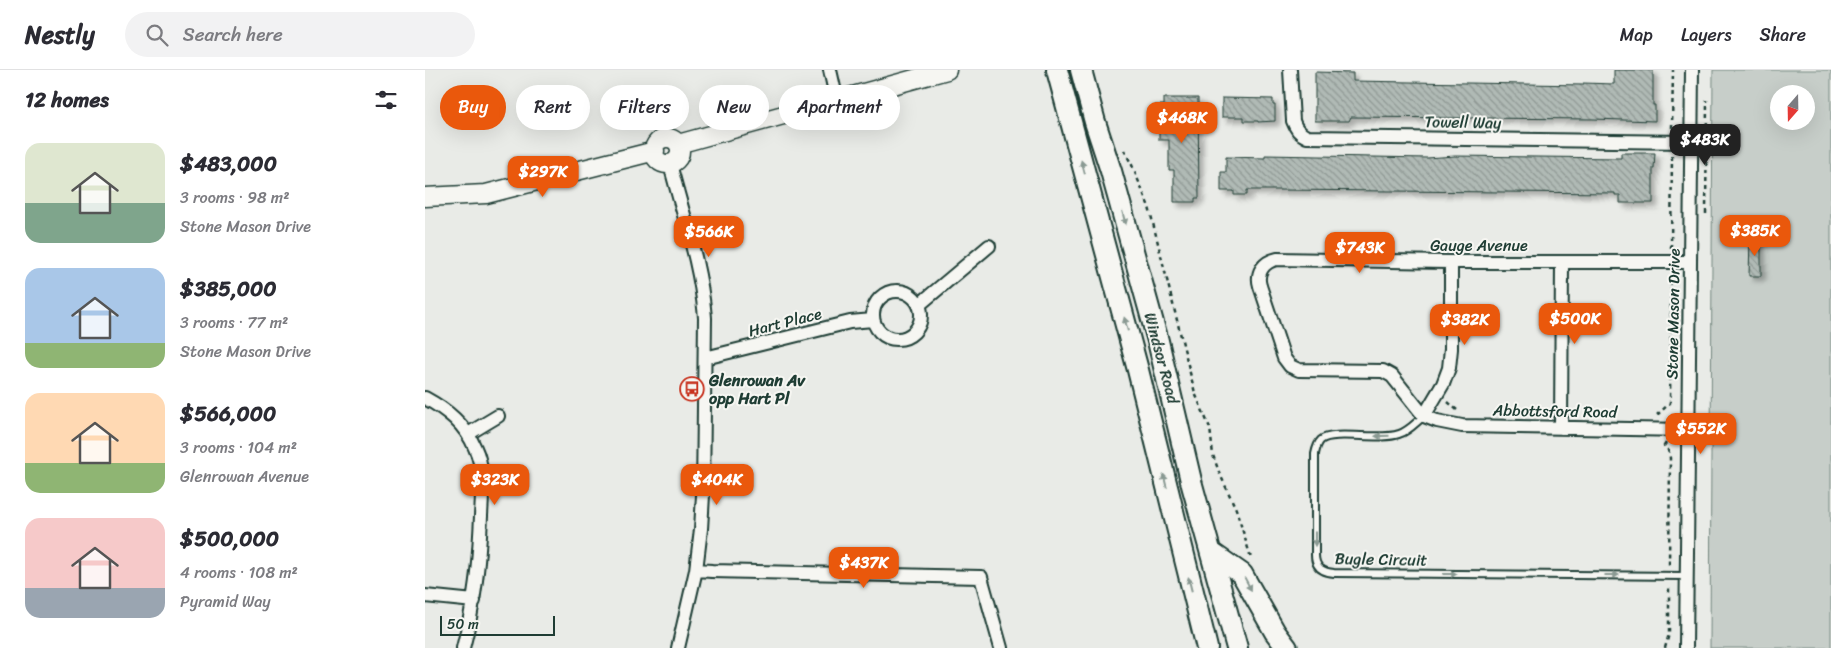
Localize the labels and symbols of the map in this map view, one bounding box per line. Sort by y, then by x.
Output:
north arrow [1770,85,1815,130]
pin: $468K [1147,102,1217,144]
street label: Towell Way [1424,107,1502,137]
pin: $483K [1670,124,1740,166]
pin: $297K [508,156,578,198]
one-way arrow [1079,160,1087,175]
one-way arrow [1120,210,1128,225]
pin: $385K [1720,214,1790,257]
pin: $566K [674,216,744,258]
street label: Gauge Avenue [1430,231,1528,260]
pin: $743K [1325,232,1395,274]
street label: Stone Mason Drive [1657,248,1689,380]
street label: Hart Place [745,299,825,345]
pin: $500K [1540,302,1610,345]
pin: $382K [1430,304,1500,346]
street label: Windsor Road [1136,309,1188,408]
one-way arrow [1121,316,1129,331]
place label: Glenrowan Av opp Hart Pl [708,366,806,413]
bus stop icon: Glenrowan Av opp Hart Pl [679,376,705,402]
street label: Abbottsford Road [1492,395,1619,427]
pin: $552K [1666,412,1736,455]
one-way arrow [1374,432,1390,440]
pin: $323K [460,464,530,506]
pin: $404K [682,464,752,506]
one-way arrow [1161,474,1169,489]
one-way arrow [1311,531,1319,547]
street label: Bugle Circuit [1334,544,1428,574]
pin: $437K [829,546,899,589]
one-way arrow [1442,570,1458,578]
one-way arrow [1605,571,1621,579]
one-way arrow [1186,576,1194,591]
one-way arrow [1244,577,1252,591]
scale bar [440,613,555,636]

